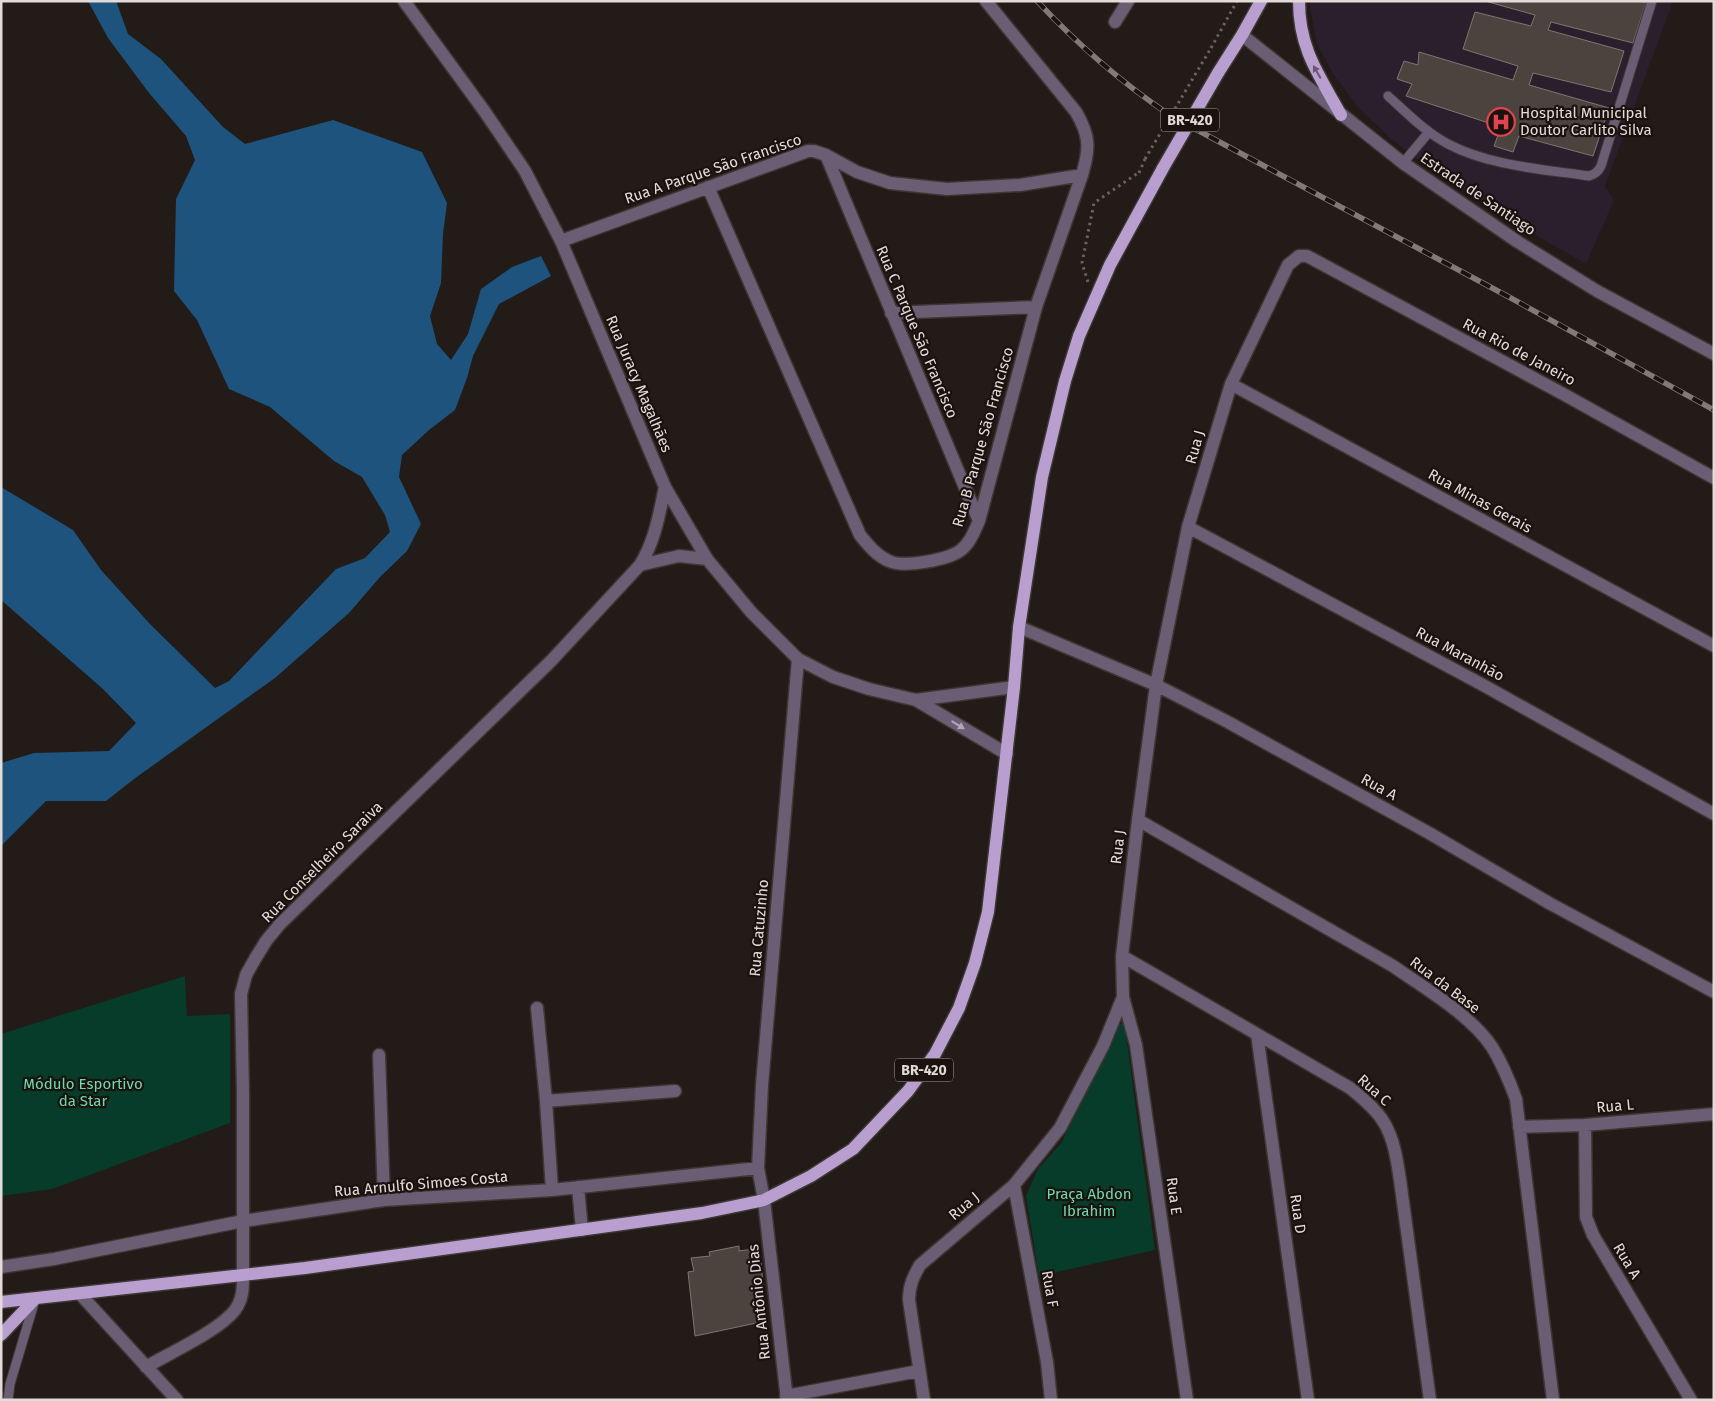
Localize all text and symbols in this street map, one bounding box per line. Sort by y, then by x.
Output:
one-way arrow [1313,65,1322,78]
place label: Hospital Municipal Doutor Carlito Silva [1520,104,1652,139]
hospital icon: Hospital Municipal Doutor Carlito Silva [1486,107,1516,137]
road number: BR-420 [1161,108,1219,132]
street label: Rua A Parque São Francisco [622,130,804,208]
street label: Estrada de Santiago [1417,149,1539,239]
street label: Rua C Parque São Francisco [872,243,962,421]
street label: Rua Juracy Magalhães [602,313,676,455]
street label: Rua Rio de Janeiro [1460,315,1578,389]
street label: Rua B Parque São Francisco [949,345,1017,529]
street label: Rua J [1182,428,1208,466]
street label: Rua Minas Gerais [1425,465,1535,537]
street label: Rua Maranhão [1413,623,1507,685]
one-way arrow [951,721,964,730]
street label: Rua A [1358,770,1401,804]
street label: Rua Conselheiro Saraiva [258,798,386,926]
street label: Rua J [1107,829,1129,865]
street label: Rua Catuzinho [746,879,772,977]
street label: Rua da Base [1406,953,1484,1017]
road number: BR-420 [895,1058,953,1082]
street label: Rua C [1354,1070,1395,1110]
park label: Módulo Esportivo da Star [23,1075,143,1110]
street label: Rua L [1596,1095,1635,1117]
street label: Rua Arnulfo Simoes Costa [333,1167,509,1201]
street label: Rua E [1162,1176,1186,1216]
park label: Praça Abdon Ibrahim [1046,1185,1132,1220]
street label: Rua J [945,1188,983,1224]
street label: Rua D [1286,1193,1310,1235]
street label: Rua A [1609,1240,1645,1282]
street label: Rua Antônio Dias [744,1243,774,1361]
street label: Rua F [1038,1269,1062,1309]

